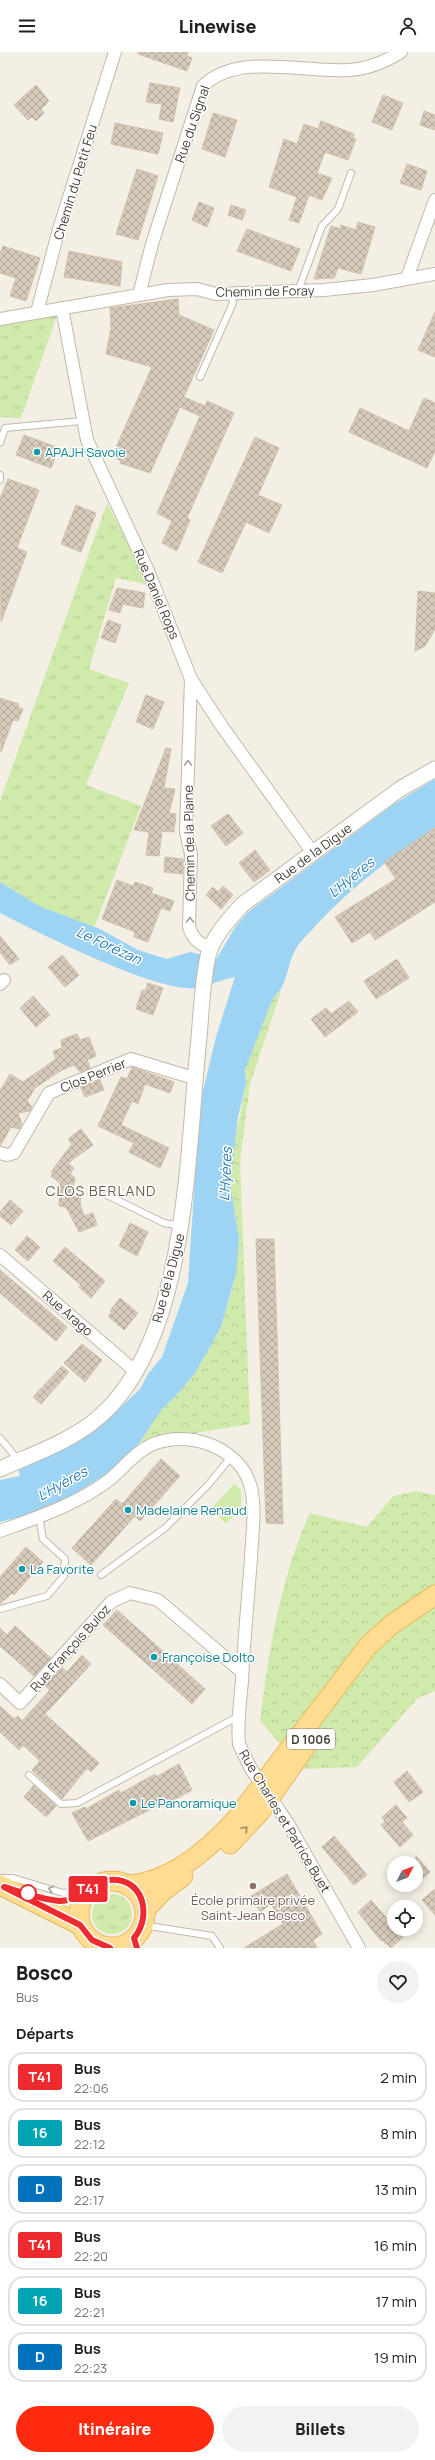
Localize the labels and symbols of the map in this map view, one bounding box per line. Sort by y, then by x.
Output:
street label: Rue du Signal [170,83,214,165]
street label: Chemin du Petit Feu [49,122,101,242]
street label: Chemin de Foray [215,281,315,301]
place label: APAJH Savoie [45,443,126,461]
marker: APAJH Savoie [32,447,42,457]
street label: Rue Daniel Rops [130,546,184,642]
one-way arrow [184,760,192,766]
street label: Chemin de la Plaine [179,784,199,901]
street label: Rue de la Digue [271,819,356,887]
water label: L'Hyères [324,852,379,901]
one-way arrow [186,917,194,923]
water label: Le Forézan [73,922,145,969]
street label: Clos Perrier [57,1054,129,1096]
water label: L'Hyères [214,1145,236,1201]
district label: CLOS BERLAND [46,1181,156,1200]
street label: Rue de la Digue [147,1231,189,1325]
street label: Rue Arago [39,1286,97,1340]
water label: L'Hyères [34,1461,92,1504]
place label: Madelaine Renaud [136,1501,247,1519]
marker: Madelaine Renaud [123,1505,133,1515]
place label: La Favorite [30,1560,94,1578]
marker: La Favorite [17,1564,27,1574]
street label: Rue François Buloz [26,1600,114,1696]
place label: Françoise Dolto [162,1648,255,1666]
marker: Françoise Dolto [149,1652,159,1662]
road number: D 1006 [287,1729,335,1749]
street label: Rue Charles et Patrice Buet [235,1746,335,1896]
place label: Le Panoramique [141,1794,237,1812]
marker: Le Panoramique [128,1798,138,1808]
one-way arrow [240,1826,248,1834]
north arrow [387,1856,423,1892]
line badge: T41 [65,1876,111,1902]
marker: École primaire privée Saint-Jean Bosco [248,1881,258,1891]
unlabelled marker [19,1884,37,1902]
one-way arrow [47,1885,54,1894]
place label: École primaire privée Saint-Jean Bosco [191,1891,315,1924]

